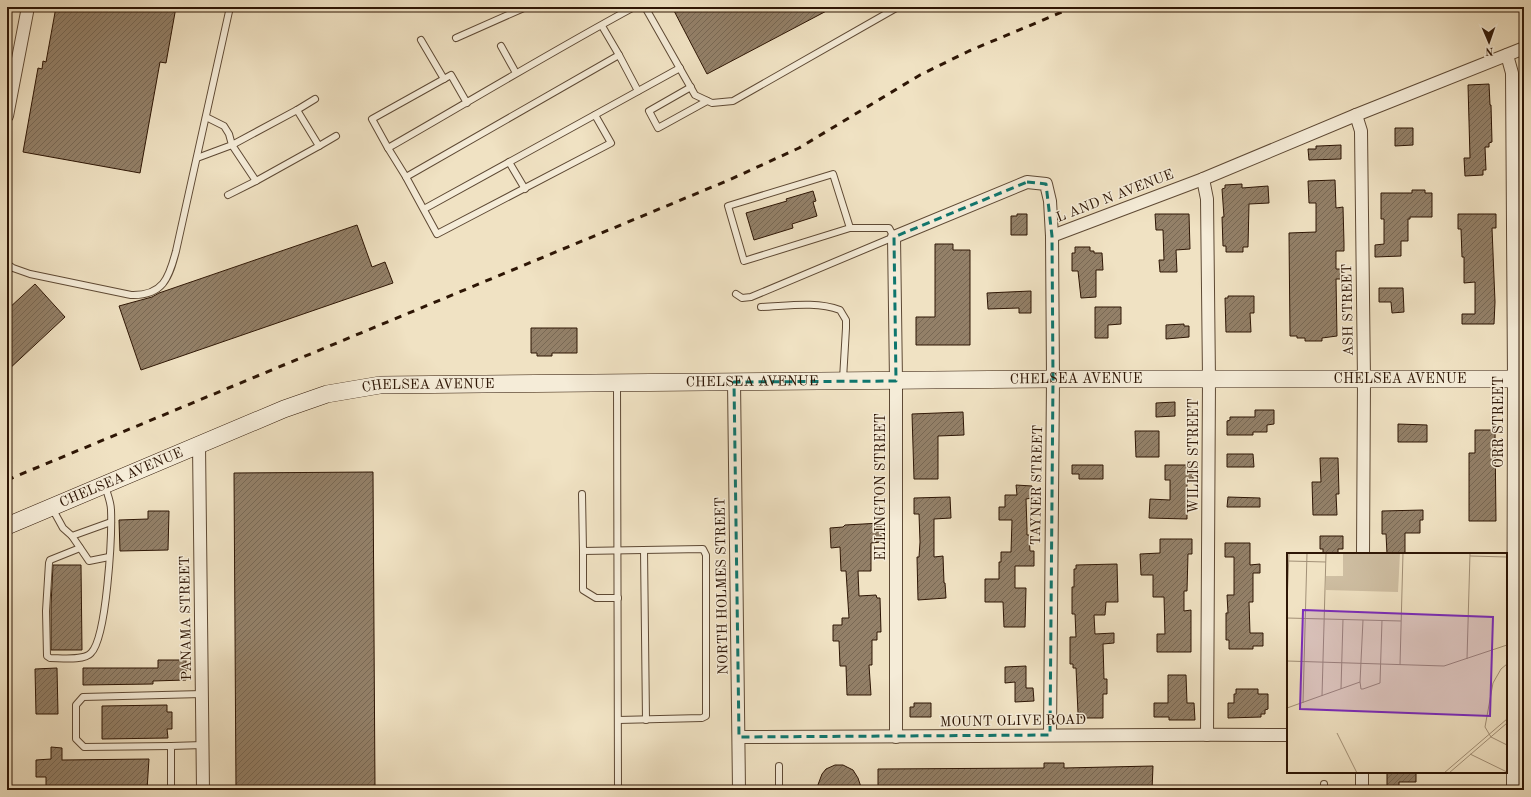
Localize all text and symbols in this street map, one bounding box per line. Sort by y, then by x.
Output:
north arrow [1469,22,1509,62]
text: N [1484,45,1494,56]
street label: L AND N AVENUE [1054,167,1176,225]
street label: ASH STREET [1340,264,1356,356]
street label: CHELSEA AVENUE [1010,372,1142,386]
street label: CHELSEA AVENUE [1334,372,1466,386]
street label: CHELSEA AVENUE [686,374,818,389]
street label: ORR STREET [1492,376,1506,468]
street label: CHELSEA AVENUE [361,377,494,395]
street label: WILLIS STREET [1187,398,1201,514]
street label: ELLINGTON STREET [874,413,888,561]
street label: TAYNER STREET [1029,425,1045,545]
street label: CHELSEA AVENUE [57,445,185,510]
street label: NORTH HOLMES STREET [713,497,731,675]
inset map [1287,553,1507,773]
street label: PANAMA STREET [178,556,194,680]
street label: MOUNT OLIVE ROAD [940,713,1086,729]

